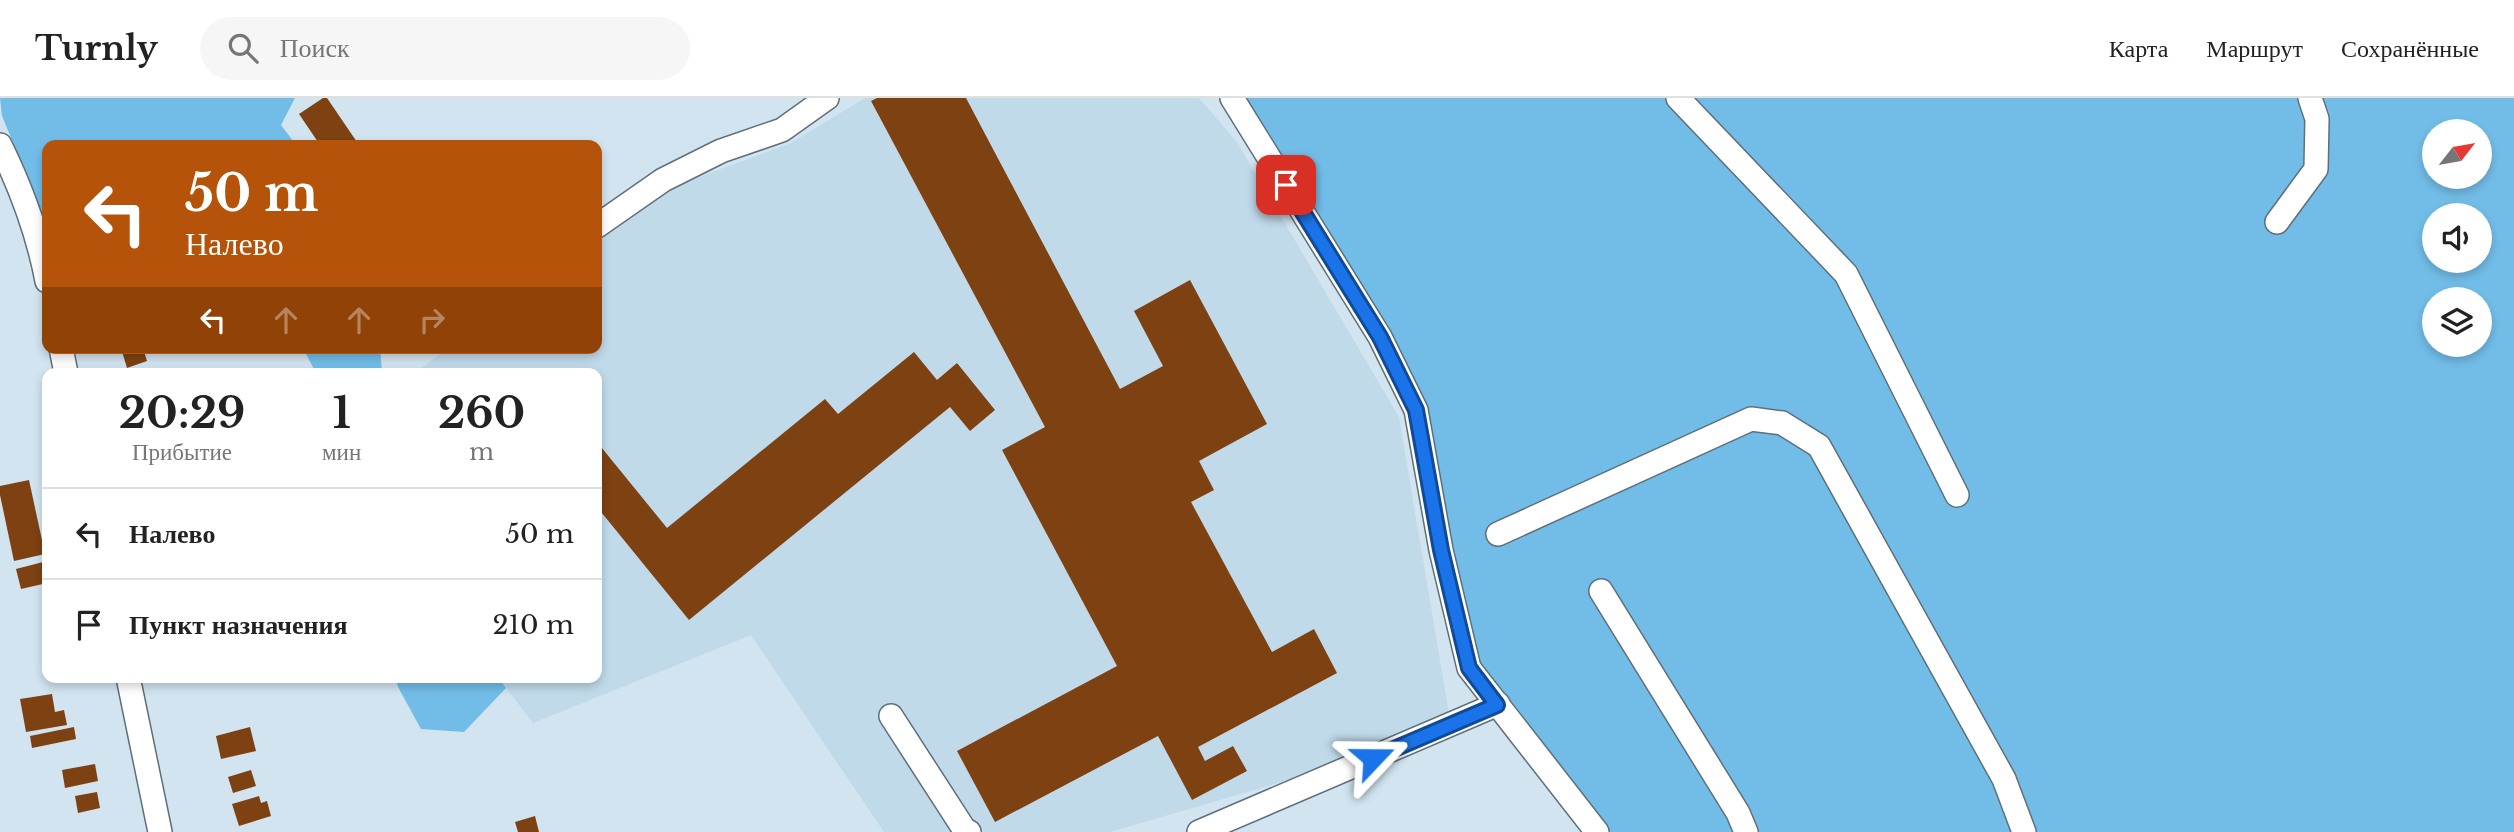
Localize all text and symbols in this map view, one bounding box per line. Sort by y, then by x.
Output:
search box [200,17,690,80]
text: Turnly [35,28,158,69]
icon: search [224,29,262,67]
text: Поиск [280,32,350,64]
text: Карта [2109,34,2168,63]
text: Маршрут [2206,34,2303,63]
text: Сохранённые [2341,34,2479,63]
north arrow [2422,119,2492,189]
map controls [2422,119,2492,357]
pin [1256,155,1316,215]
text: 50 m [185,163,318,224]
icon: arrive [1267,166,1305,204]
icon: left [70,168,161,259]
button: sound [2422,203,2492,273]
text: Налево [185,224,284,264]
button: layers [2422,287,2492,357]
icon: left [194,301,232,339]
icon: ahead [267,301,305,339]
icon: ahead [340,301,378,339]
icon: right [413,301,451,339]
text: 20:29 [119,387,245,439]
text: 1 [332,387,351,439]
text: 260 [438,387,525,439]
text: Прибытие [132,438,232,466]
text: мин [322,438,361,466]
text: m [469,438,494,466]
icon: left [70,515,108,553]
text: Налево [129,518,215,550]
text: 50 m [505,518,574,550]
icon: arrive [70,606,108,644]
text: Пункт назначения [129,609,347,641]
text: 210 m [492,609,574,641]
position arrow [1336,721,1410,795]

